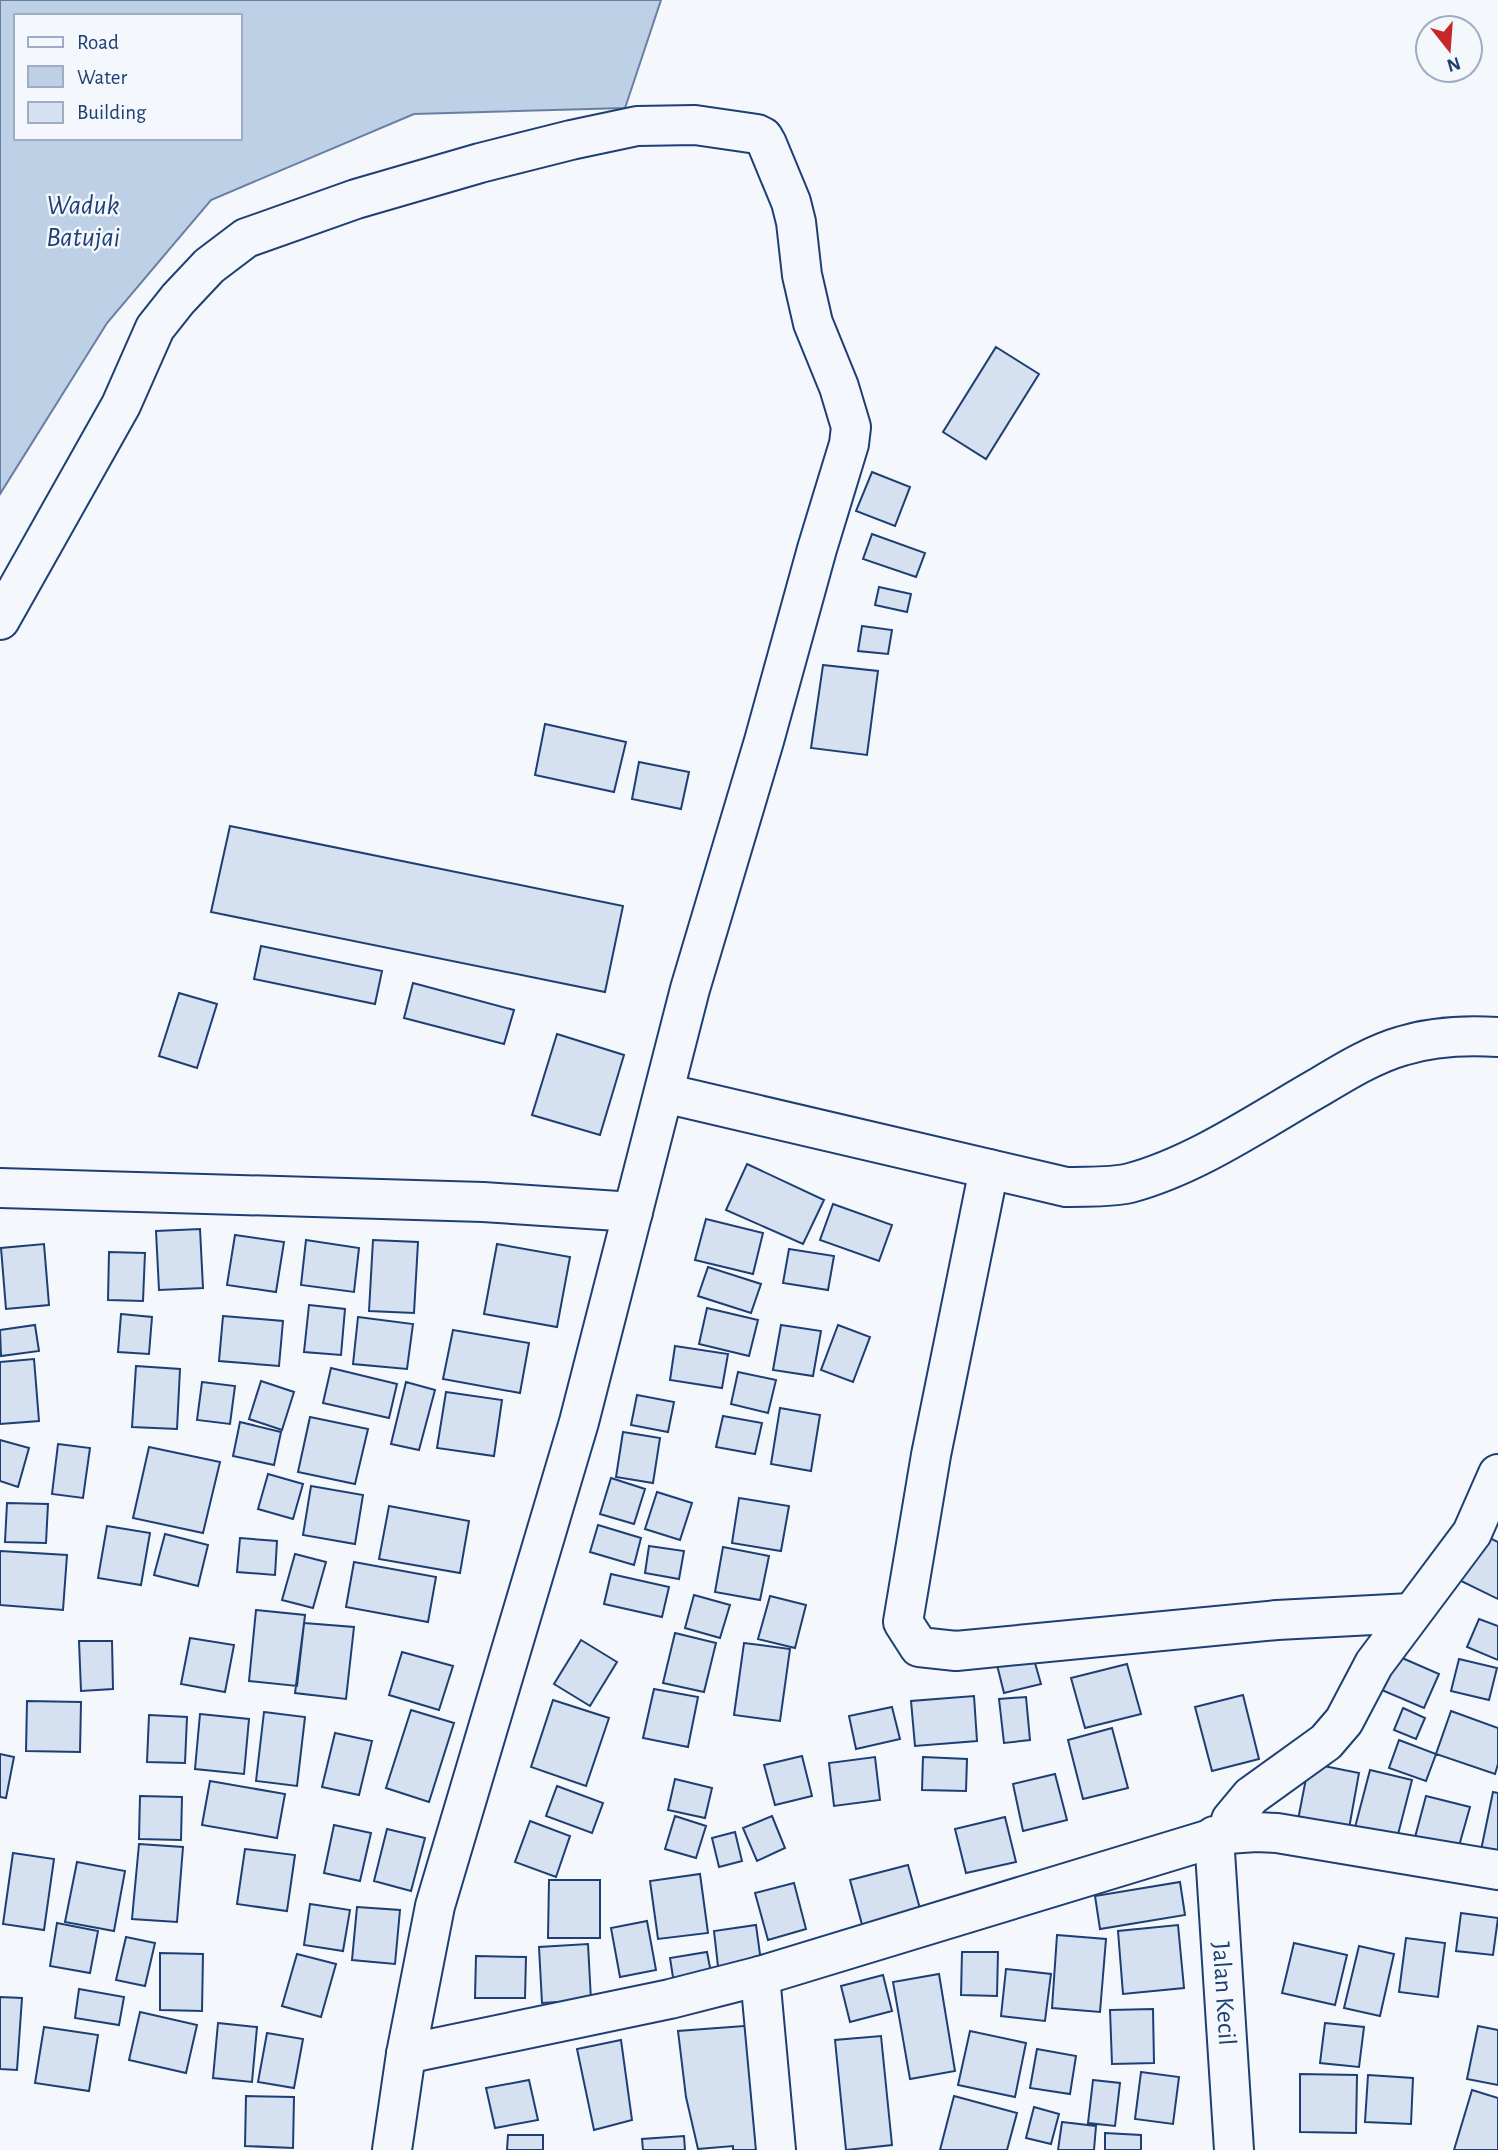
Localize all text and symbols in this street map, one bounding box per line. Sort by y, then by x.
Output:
legend [14,14,242,140]
north arrow [1414,14,1484,84]
text: Road [77,32,119,53]
text: N [1444,53,1463,75]
text: Water [77,67,127,88]
text: Building [77,102,147,123]
water label: Waduk Batujai [46,192,120,252]
street label: Jalan Kecil [1208,1941,1240,2046]

